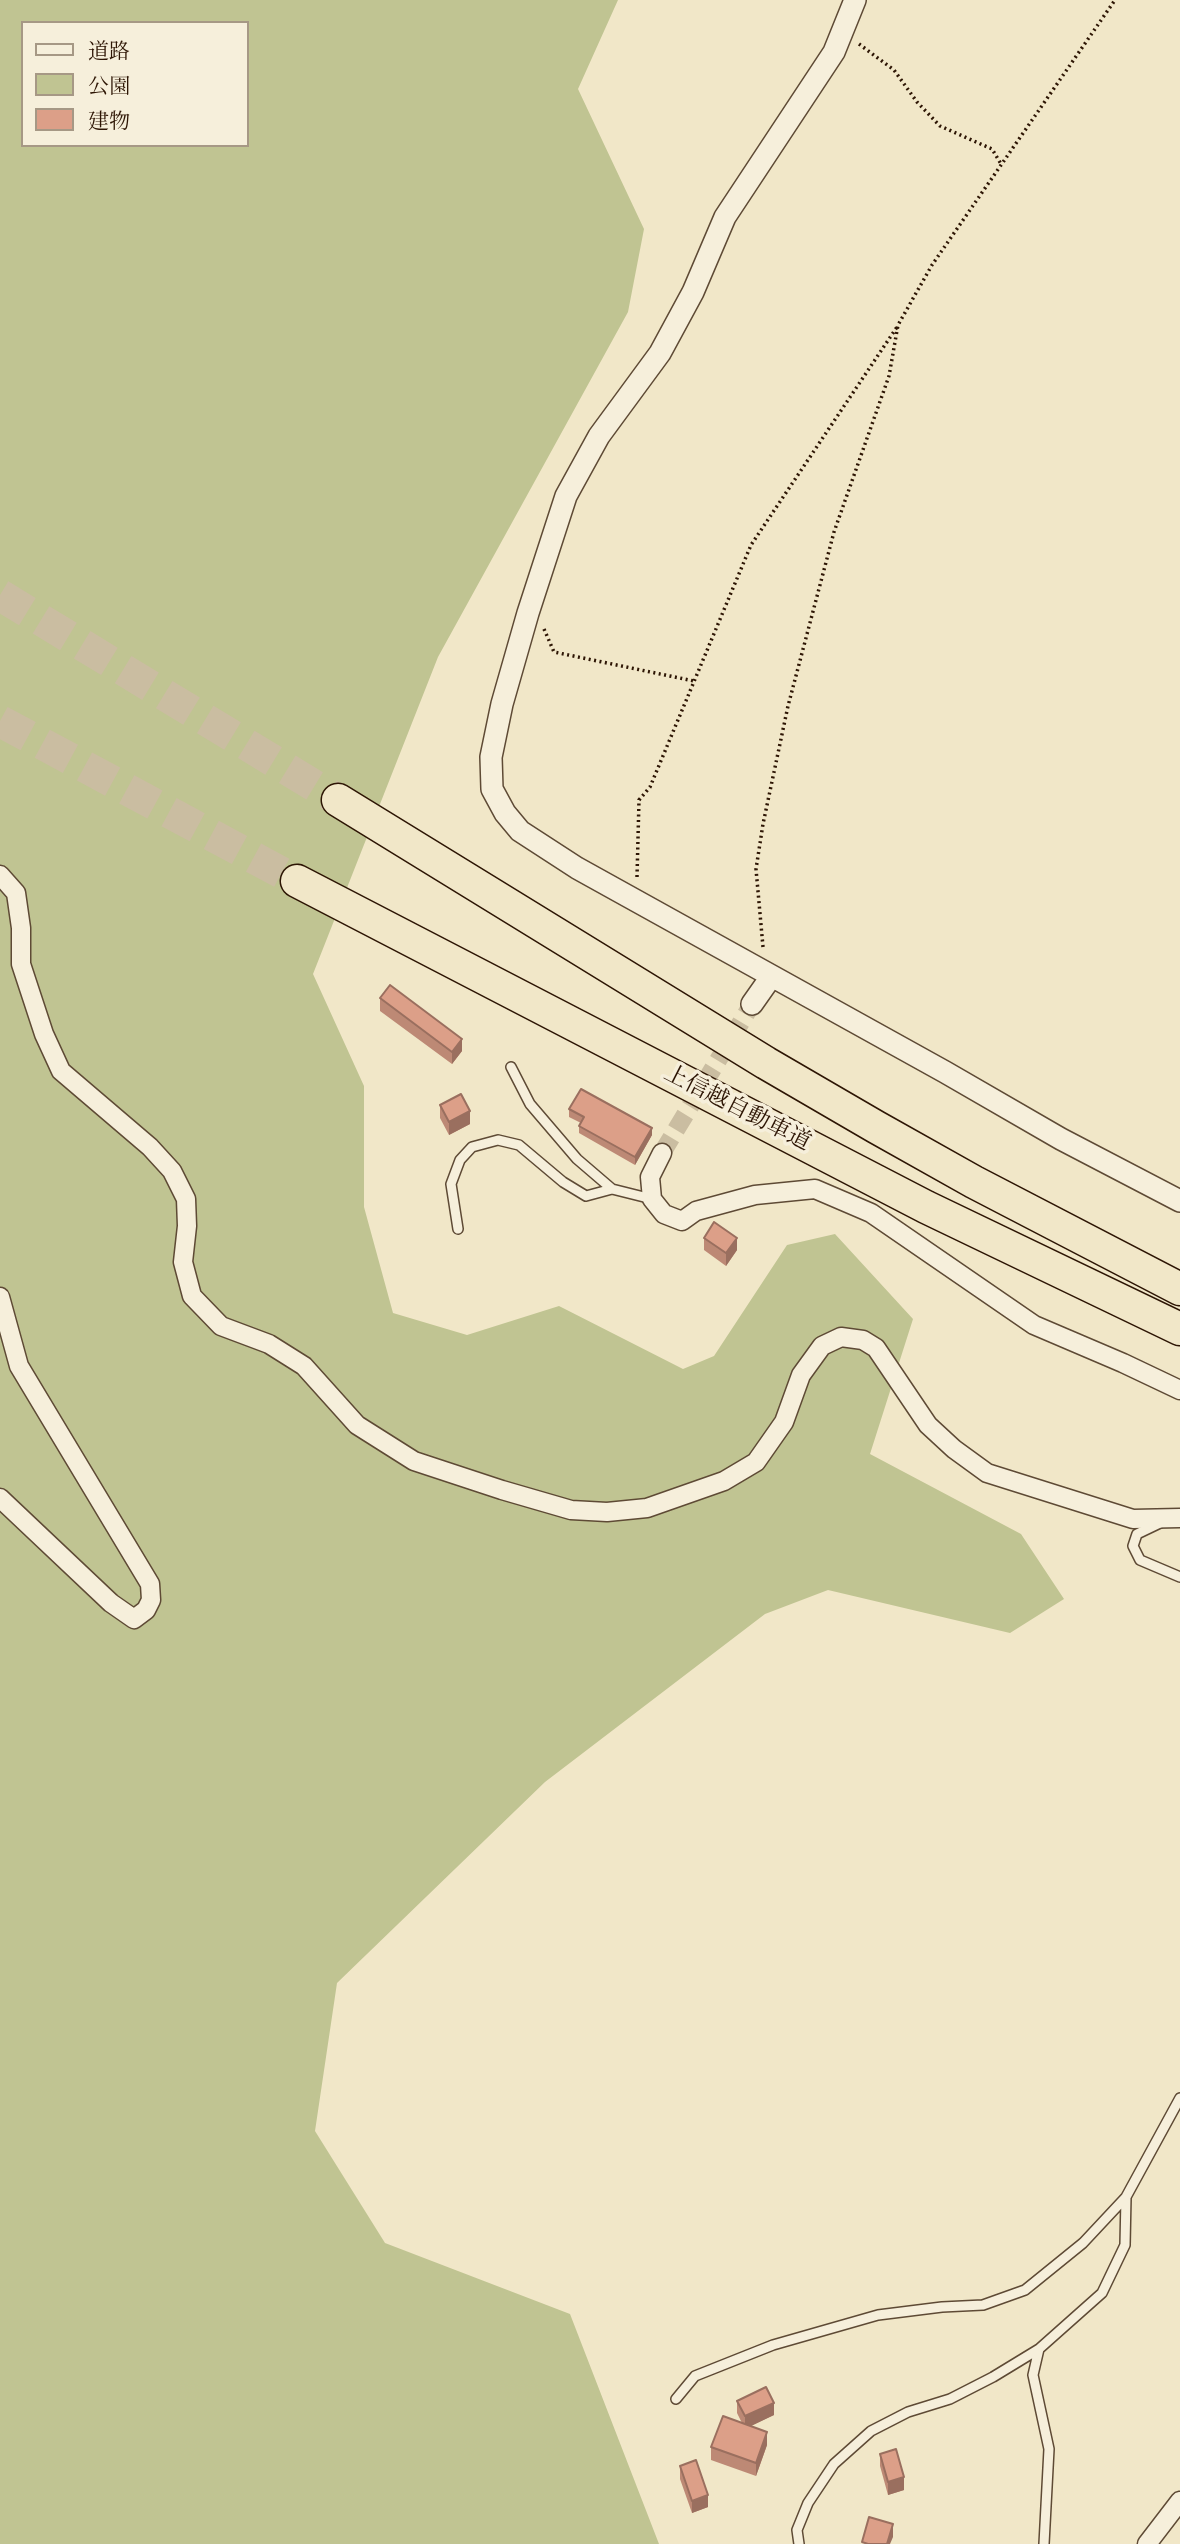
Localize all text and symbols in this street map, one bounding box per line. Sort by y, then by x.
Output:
legend [21,21,248,147]
text: 道路 [88,37,130,66]
text: 公園 [88,72,130,101]
text: 建物 [88,107,130,136]
street label: 上信越自動車道 [659,1060,815,1158]

